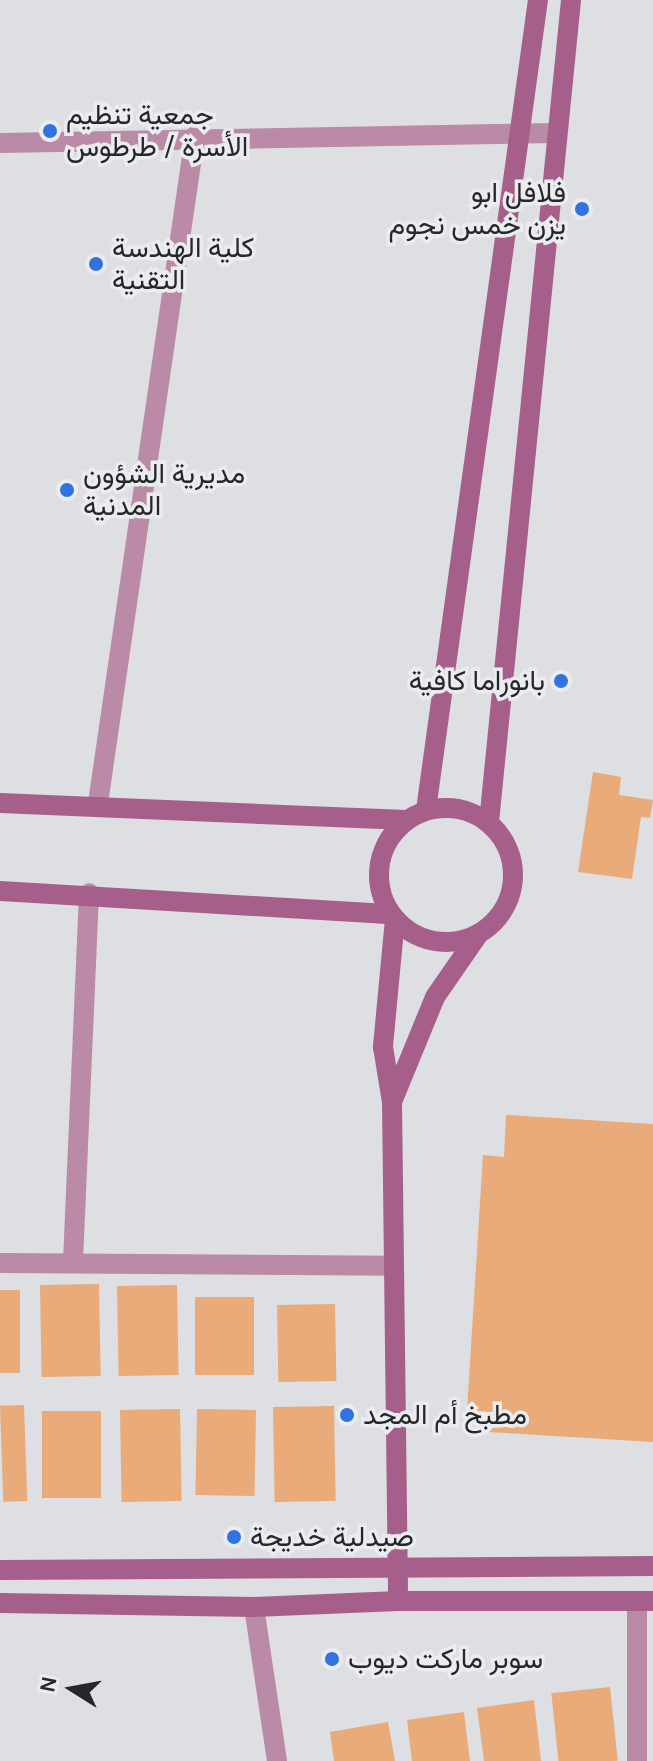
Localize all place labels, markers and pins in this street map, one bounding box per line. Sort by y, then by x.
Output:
place label: جمعية تنظيم الأسرة / طرطوس [66,98,248,164]
marker: جمعية تنظيم الأسرة / طرطوس [41,122,59,140]
place label: فلافل ابو يزن خمس نجوم [388,176,566,242]
marker: فلافل ابو يزن خمس نجوم [573,200,591,218]
place label: كلية الهندسة التقنية [112,231,254,297]
marker: كلية الهندسة التقنية [87,255,105,273]
place label: مديرية الشؤون المدنية [83,457,245,523]
marker: مديرية الشؤون المدنية [58,481,76,499]
place label: بانوراما كافية [409,664,545,698]
marker: بانوراما كافية [552,672,570,690]
place label: مطبخ أم المجد [363,1398,527,1432]
marker: مطبخ أم المجد [338,1406,356,1424]
place label: صيدلية خديجة [250,1520,414,1554]
marker: صيدلية خديجة [225,1528,243,1546]
place label: سوبر ماركت ديوب [348,1642,543,1676]
marker: سوبر ماركت ديوب [323,1650,341,1668]

